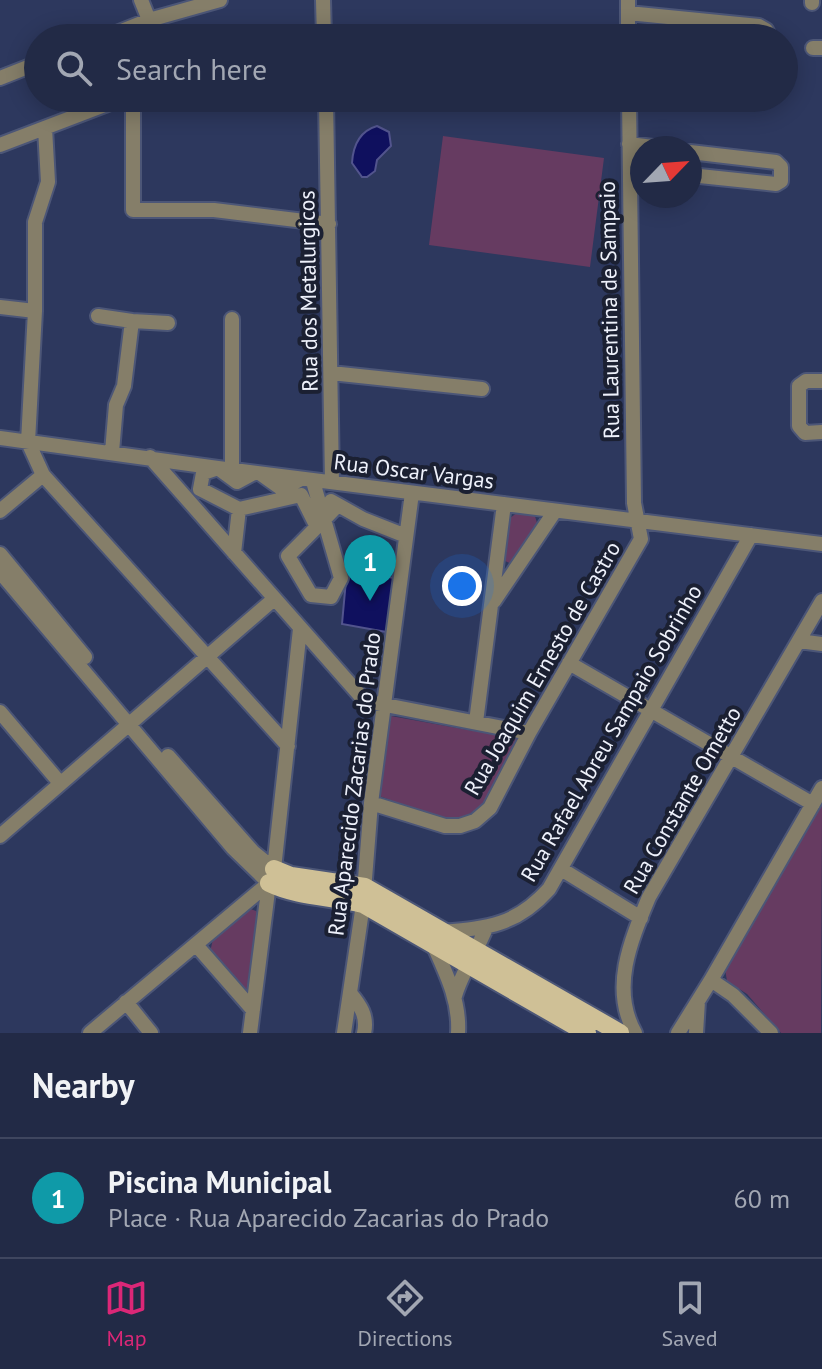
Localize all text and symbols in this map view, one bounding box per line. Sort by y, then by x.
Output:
search box [24,24,798,112]
icon: search [52,46,96,90]
text: Search here [116,49,267,88]
north arrow [630,136,702,208]
street label: Rua Laurentina de Sampaio [593,181,625,439]
street label: Rua dos Metalurgicos [292,190,324,392]
street label: Rua Oscar Vargas [332,447,496,495]
pin: 1 [344,535,396,601]
street label: Rua Joaquim Ernesto de Castro [458,536,626,800]
your location [442,566,482,606]
street label: Rua Rafael Abreu Sampaio Sobrinho [514,579,708,887]
street label: Rua Aparecido Zacarias do Prado [321,631,387,937]
street label: Rua Constante Ometto [617,701,747,899]
text: Nearby [32,1063,134,1107]
text: Piscina Municipal [108,1162,331,1201]
text: 1 [51,1182,65,1215]
text: 60 m [734,1182,790,1215]
text: Place · Rua Aparecido Zacarias do Prado [108,1201,549,1234]
tab: Map [104,1276,148,1352]
tab: Directions [357,1276,453,1352]
tab: Saved [662,1276,717,1352]

